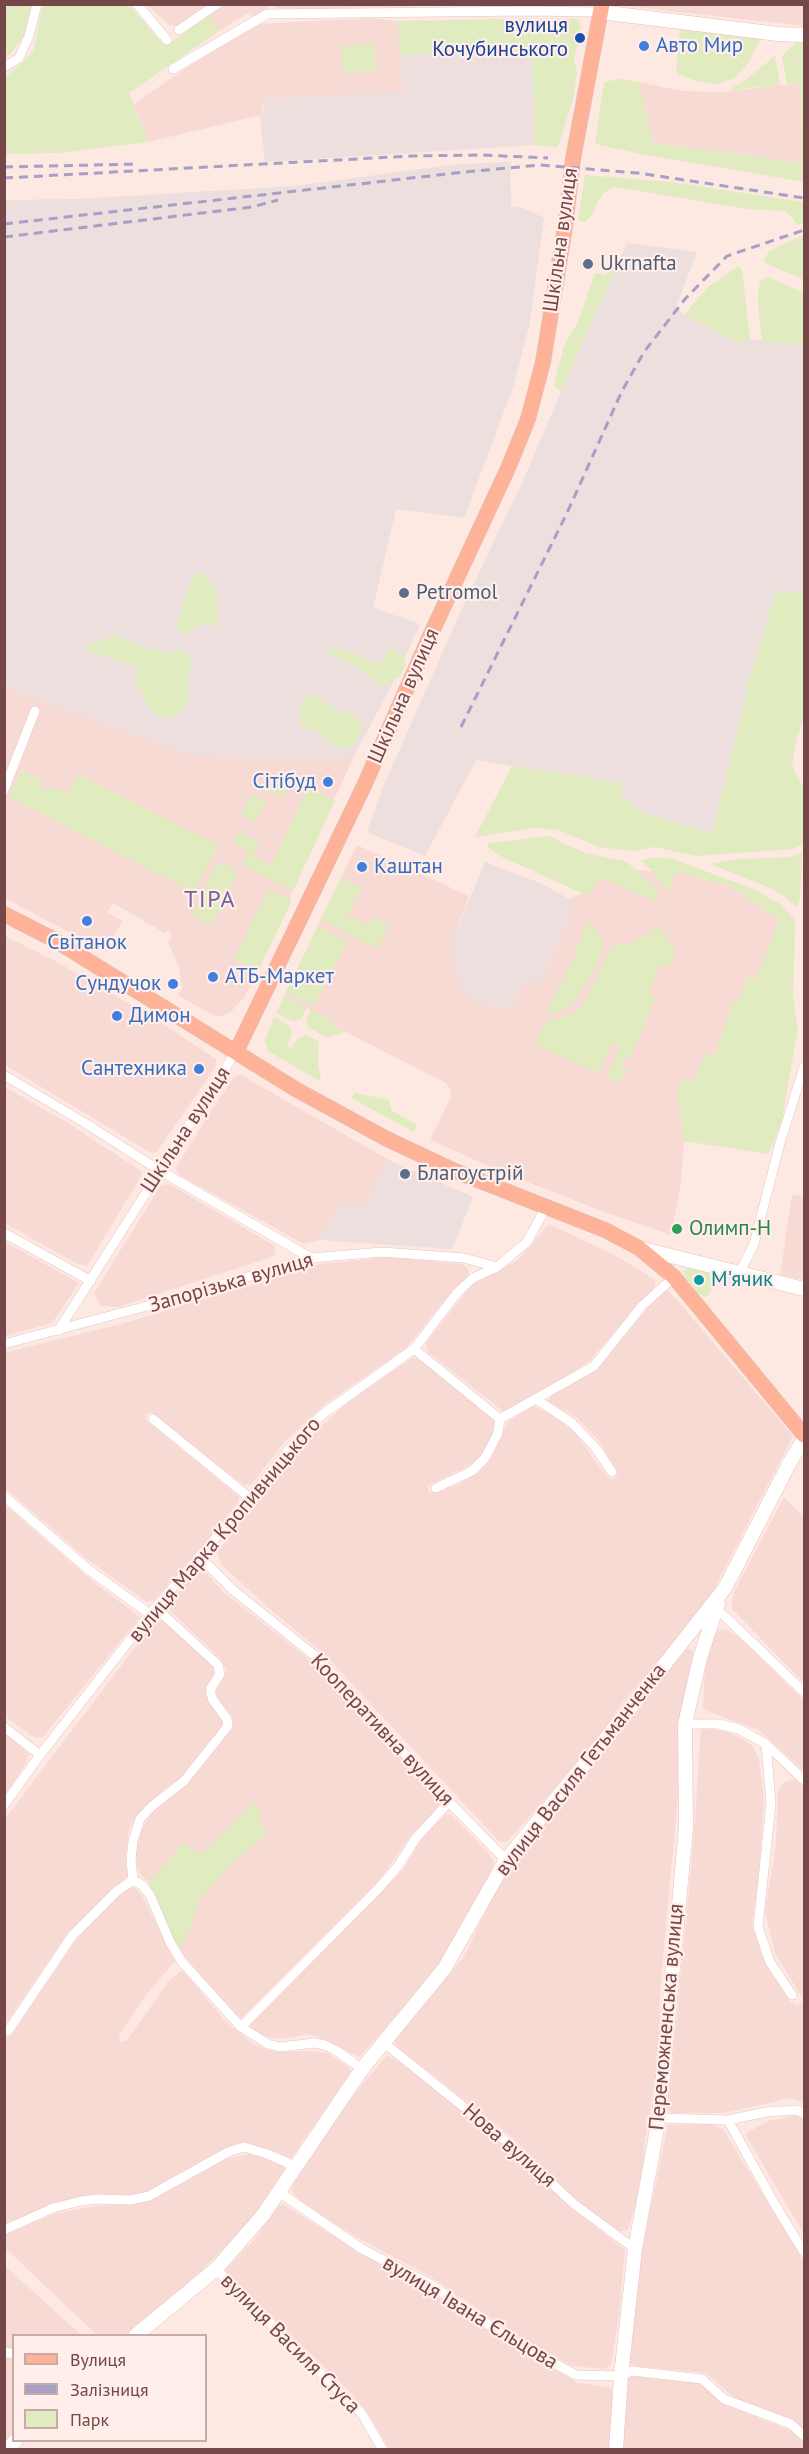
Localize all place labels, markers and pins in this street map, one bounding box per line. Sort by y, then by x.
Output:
place label: вулиця Кочубинського [432,13,568,63]
marker: вулиця Кочубинського [573,31,587,45]
place label: Авто Мир [656,33,743,59]
marker: Авто Мир [637,39,651,53]
place label: Ukrnafta [600,251,677,277]
marker: Ukrnafta [581,257,595,271]
place label: Petromol [416,580,498,606]
marker: Petromol [397,586,411,600]
place label: Сітібуд [253,769,316,795]
marker: Сітібуд [321,775,335,789]
place label: Каштан [374,854,443,880]
marker: Каштан [355,860,369,874]
marker: Світанок [80,914,94,928]
place label: Світанок [47,930,127,956]
place label: АТБ-Маркет [225,964,334,990]
marker: АТБ-Маркет [206,970,220,984]
place label: Сундучок [75,971,161,997]
marker: Сундучок [166,977,180,991]
place label: Димон [129,1003,191,1029]
marker: Димон [110,1009,124,1023]
place label: Сантехника [81,1056,187,1082]
marker: Сантехника [192,1062,206,1076]
place label: Благоустрій [417,1161,524,1187]
marker: Благоустрій [398,1167,412,1181]
place label: Олимп-Н [689,1216,771,1242]
marker: Олимп-Н [670,1222,684,1236]
place label: М'ячик [711,1267,773,1293]
marker: М'ячик [692,1273,706,1287]

